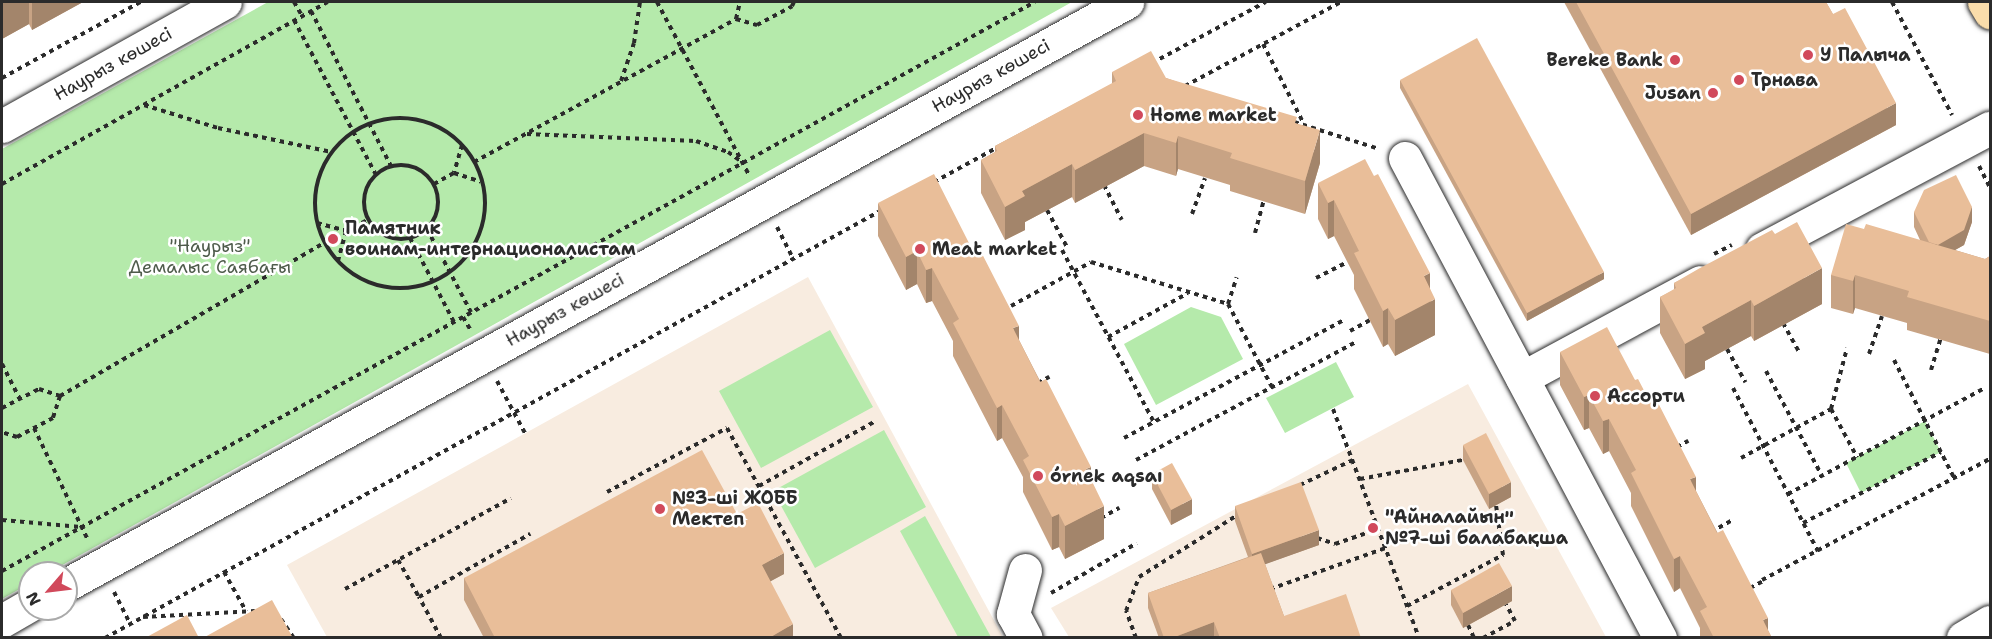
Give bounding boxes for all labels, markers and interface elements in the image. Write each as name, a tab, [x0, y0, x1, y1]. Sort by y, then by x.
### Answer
street label: Наурыз көшесі	[50, 23, 176, 105]
street label: Наурыз көшесі	[928, 35, 1054, 117]
place label: У Палыча	[1820, 44, 1911, 66]
marker: У Палыча	[1801, 48, 1815, 62]
place label: Bereke Bank	[1546, 49, 1663, 71]
marker: Bereke Bank	[1668, 53, 1682, 67]
place label: Трнава	[1751, 69, 1818, 91]
marker: Трнава	[1732, 73, 1746, 87]
place label: Jusan	[1645, 82, 1701, 104]
marker: Jusan	[1706, 86, 1720, 100]
place label: Home market	[1150, 104, 1277, 126]
marker: Home market	[1131, 108, 1145, 122]
place label: Памятник воинам-интернационалистам	[345, 218, 636, 260]
marker: Памятник воинам-интернационалистам	[326, 232, 340, 246]
park label: "Наурыз" Демалыс Саябағы	[129, 236, 291, 278]
place label: Meat market	[932, 238, 1057, 260]
marker: Meat market	[913, 242, 927, 256]
street label: Наурыз көшесі	[502, 269, 628, 351]
place label: Ассорти	[1607, 385, 1685, 407]
marker: Ассорти	[1588, 389, 1602, 403]
place label: órnek aqsaı	[1050, 465, 1163, 487]
marker: órnek aqsaı	[1031, 469, 1045, 483]
place label: №3-ші ЖОББ Мектеп	[672, 488, 798, 530]
marker: №3-ші ЖОББ Мектеп	[653, 502, 667, 516]
place label: "Айналайын" №7-ші балабақша	[1385, 507, 1569, 550]
marker: "Айналайын" №7-ші балабақша	[1366, 521, 1380, 535]
north arrow	[18, 561, 78, 621]
text: N	[21, 588, 46, 609]

